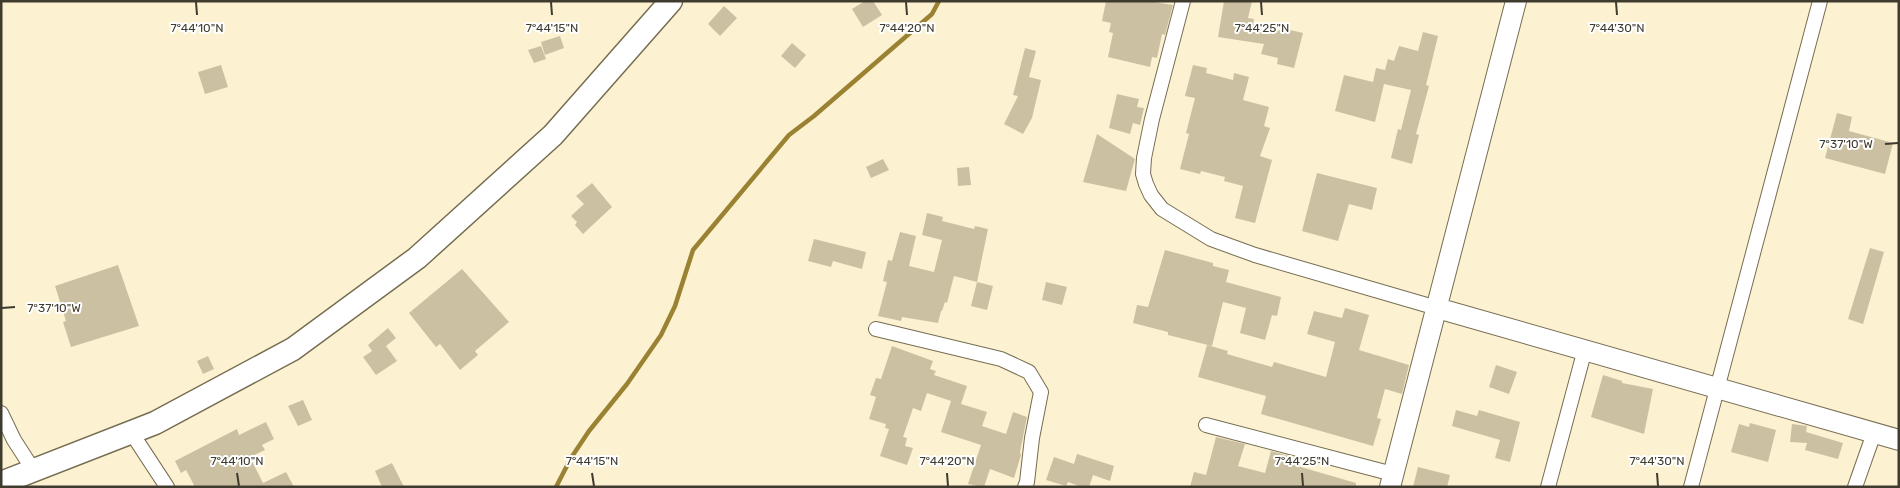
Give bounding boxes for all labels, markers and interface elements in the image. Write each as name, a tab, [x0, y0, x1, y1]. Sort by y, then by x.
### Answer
text: 7°44'10"N	[170, 21, 224, 35]
text: 7°44'15"N	[526, 21, 578, 35]
text: 7°44'20"N	[879, 21, 935, 35]
text: 7°44'25"N	[1235, 21, 1289, 35]
text: 7°44'30"N	[1589, 21, 1645, 35]
text: 7°37'10"W	[1819, 137, 1873, 151]
text: 7°37'10"W	[27, 301, 81, 315]
text: 7°44'10"N	[210, 454, 264, 468]
text: 7°44'15"N	[566, 454, 618, 468]
text: 7°44'20"N	[919, 454, 975, 468]
text: 7°44'25"N	[1275, 454, 1329, 468]
text: 7°44'30"N	[1629, 454, 1685, 468]

